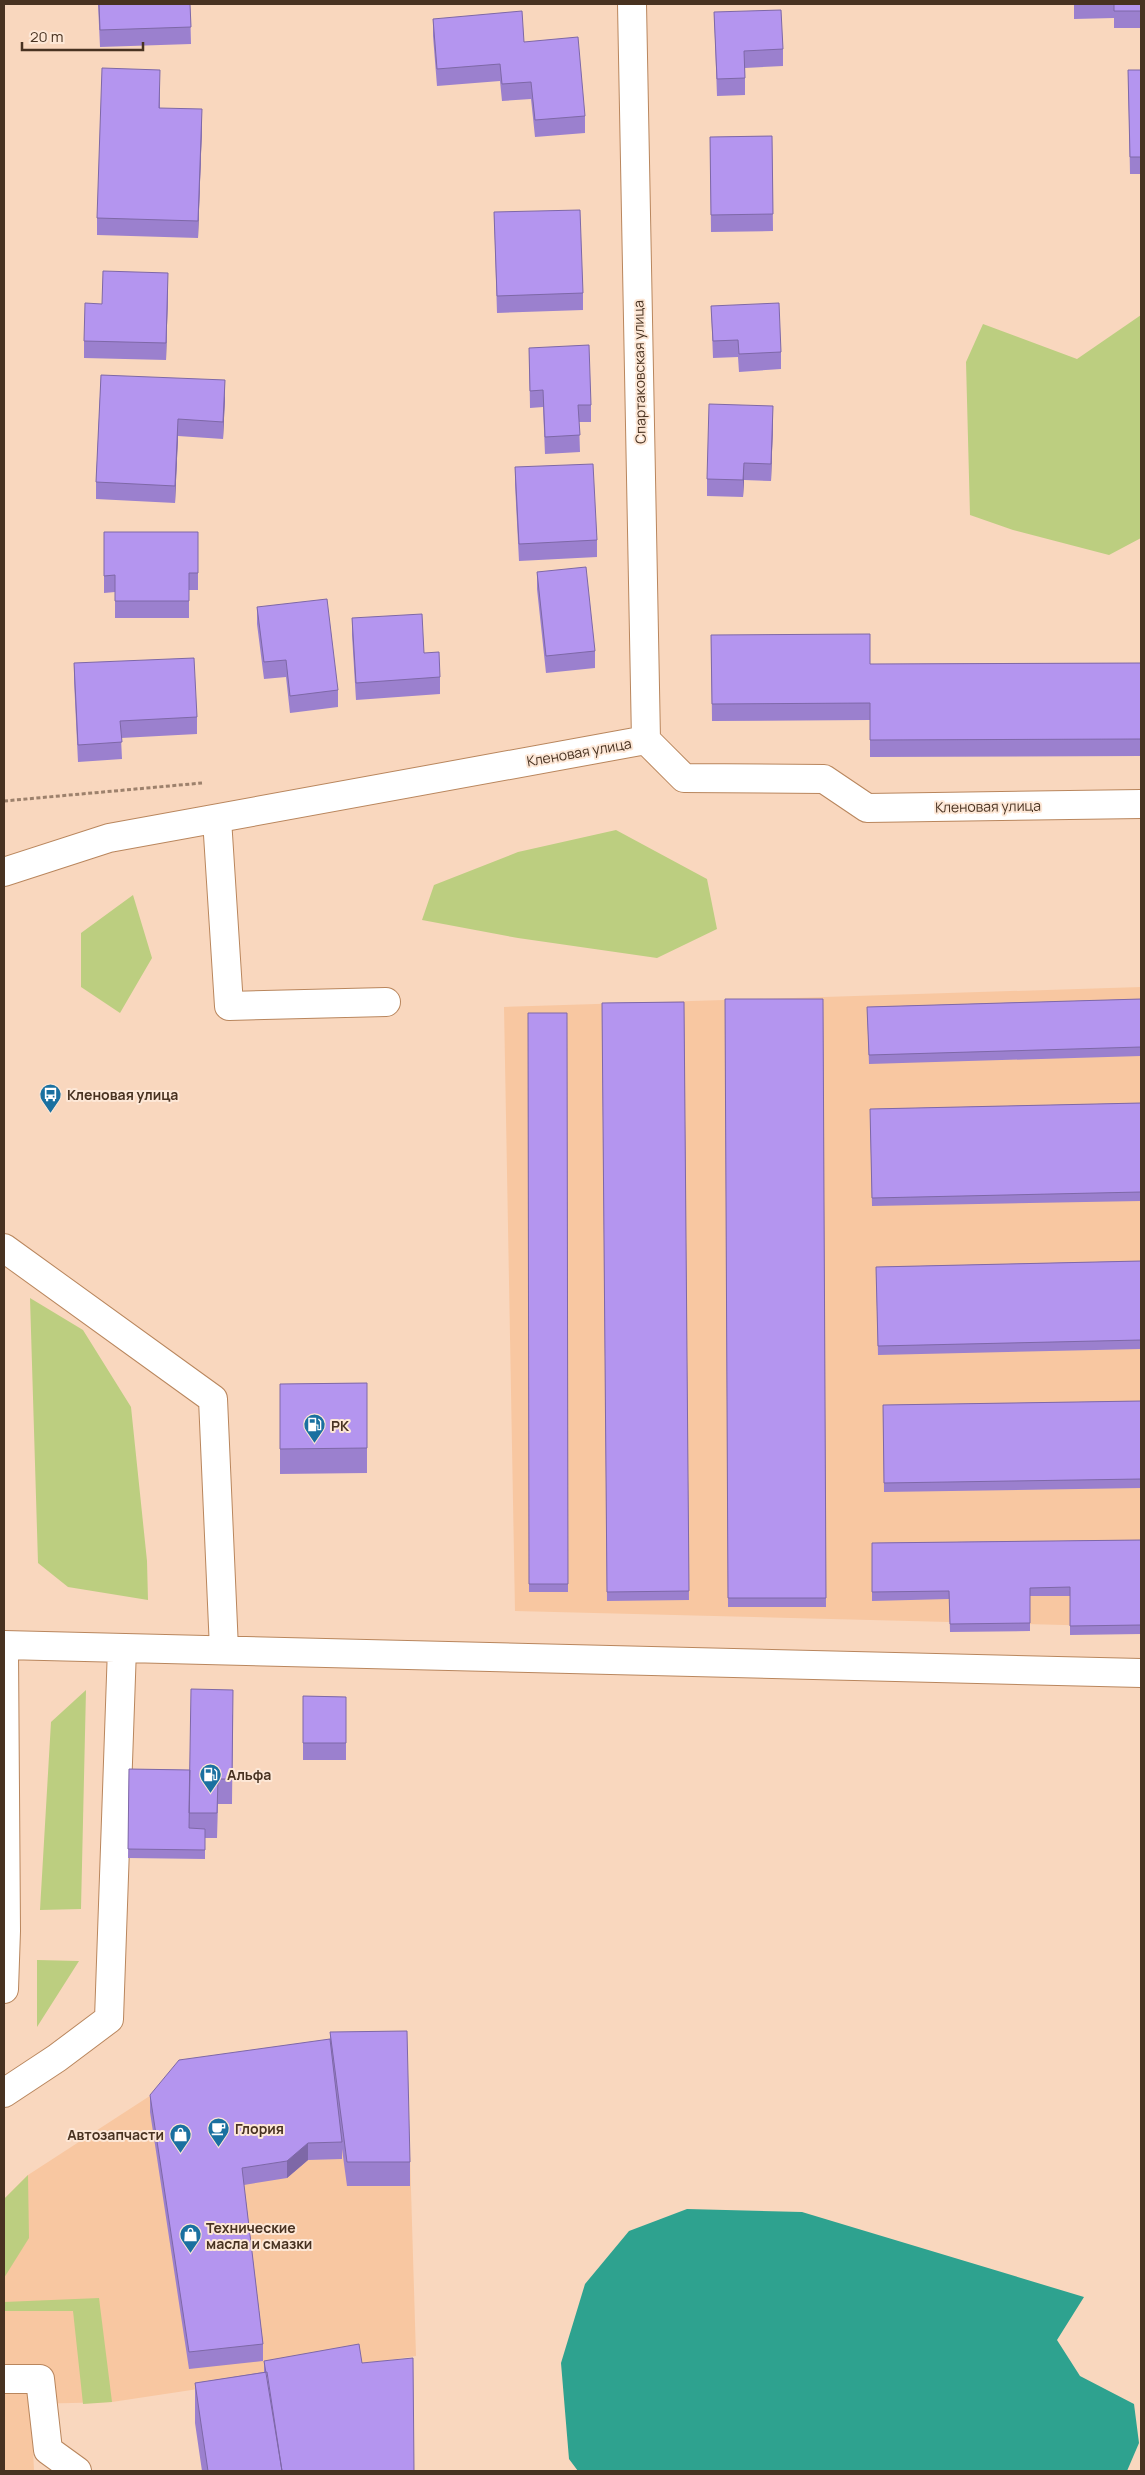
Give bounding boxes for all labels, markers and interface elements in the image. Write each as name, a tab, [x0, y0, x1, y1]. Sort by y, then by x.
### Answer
scale bar	[22, 20, 144, 52]
text: 20 m	[30, 26, 63, 47]
street label: Спартаковская улица	[628, 300, 650, 444]
street label: Кленовая улица	[525, 733, 633, 771]
street label: Кленовая улица	[935, 796, 1041, 816]
bus stop icon: Кленовая улица	[39, 1082, 63, 1113]
place label: Кленовая улица	[67, 1085, 178, 1104]
fuel station icon: РК	[303, 1413, 327, 1444]
place label: РК	[331, 1416, 350, 1435]
fuel station icon: Альфа	[199, 1762, 223, 1793]
place label: Альфа	[227, 1765, 271, 1784]
cafe icon: Глория	[207, 2116, 231, 2147]
place label: Глория	[235, 2119, 284, 2138]
shop icon: Автозапчасти	[168, 2122, 192, 2153]
place label: Автозапчасти	[67, 2125, 164, 2144]
place label: Технические масла и смазки	[206, 2218, 312, 2253]
shop icon: Технические масла и смазки	[178, 2223, 202, 2254]

